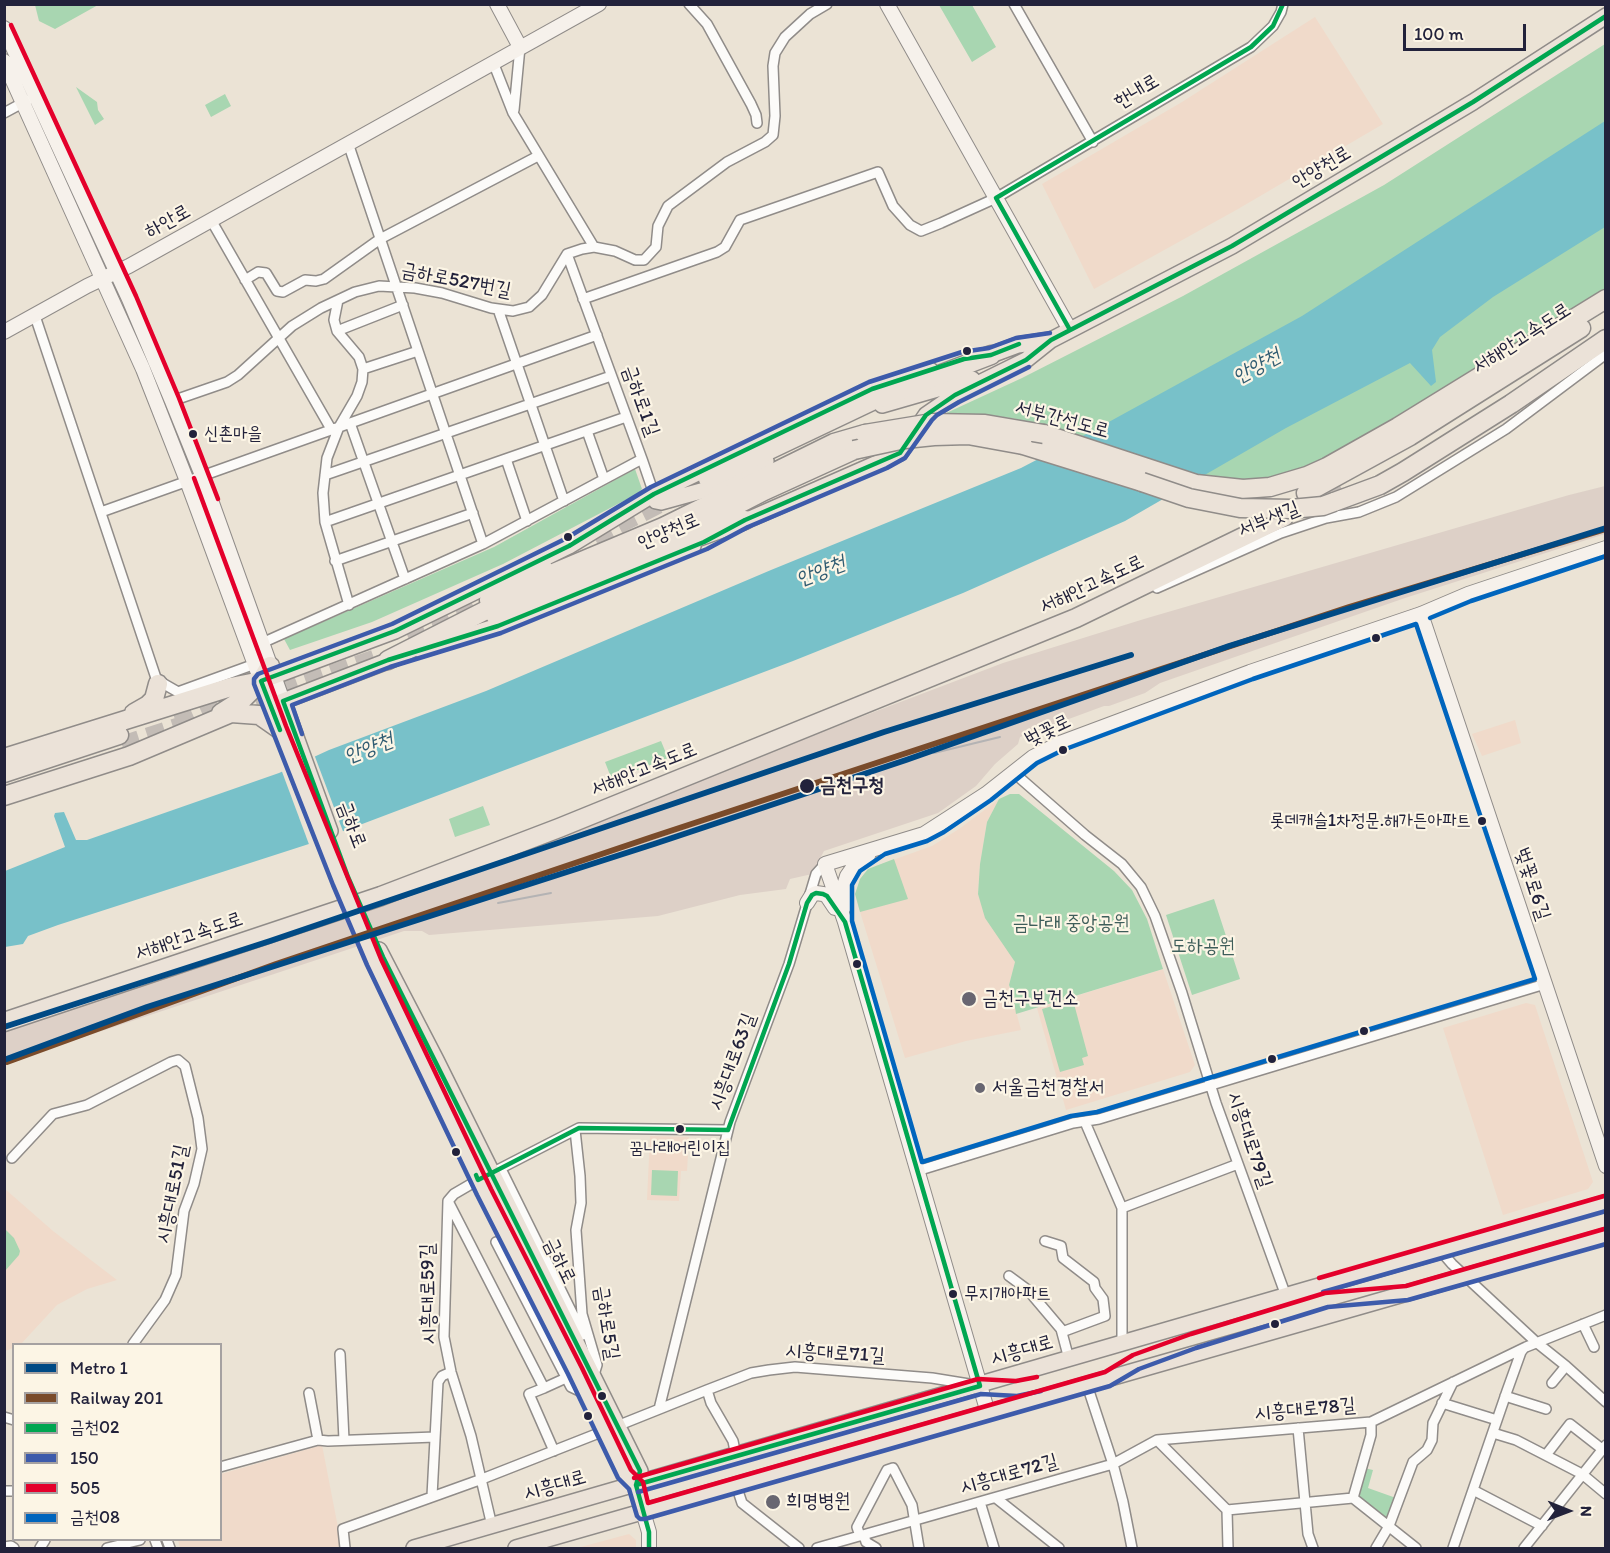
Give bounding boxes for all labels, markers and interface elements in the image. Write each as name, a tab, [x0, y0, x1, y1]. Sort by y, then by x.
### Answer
scale bar	[1406, 12, 1529, 50]
text: 100 m	[1414, 23, 1464, 45]
street label: 한내로	[1110, 69, 1164, 115]
street label: 안양천로	[1288, 141, 1356, 195]
street label: 하안로	[141, 200, 195, 244]
street label: 금하로527번길	[399, 259, 513, 303]
street label: 서해안고속도로	[1468, 298, 1576, 380]
water label: 안양천	[1229, 344, 1285, 390]
unlabelled marker	[961, 345, 973, 357]
street label: 금하로1길	[616, 362, 664, 440]
street label: 서부간선도로	[1012, 396, 1112, 444]
place label: 신촌마을	[204, 423, 262, 445]
marker: 신촌마을	[187, 428, 199, 440]
street label: 서부샛길	[1235, 497, 1303, 543]
street label: 안양천로	[635, 508, 703, 556]
unlabelled marker	[562, 531, 574, 543]
street label: 서해안고속도로	[1036, 550, 1148, 620]
water label: 안양천	[793, 551, 849, 593]
unlabelled marker	[1370, 632, 1382, 644]
street label: 벚꽃로	[1021, 710, 1075, 752]
water label: 안양천	[341, 728, 397, 770]
street label: 서해안고속도로	[587, 738, 701, 802]
unlabelled marker	[1057, 744, 1069, 756]
place label: 금천구청	[820, 774, 884, 798]
marker: 금천구청	[798, 777, 816, 795]
street label: 금하로	[331, 798, 371, 852]
place label: 롯데캐슬1차정문.해가든아파트	[1270, 810, 1471, 832]
marker: 롯데캐슬1차정문.해가든아파트	[1476, 815, 1488, 827]
street label: 벚꽃로6길	[1509, 845, 1555, 923]
street label: 서해안고속도로	[132, 907, 246, 967]
park label: 금나래 중앙공원	[1012, 912, 1130, 936]
park label: 도하공원	[1171, 935, 1235, 959]
unlabelled marker	[851, 958, 863, 970]
place label: 금천구보건소	[982, 987, 1079, 1011]
marker: 금천구보건소	[960, 990, 978, 1008]
street label: 시흥대로63길	[704, 1010, 762, 1114]
unlabelled marker	[1358, 1025, 1370, 1037]
unlabelled marker	[1266, 1053, 1278, 1065]
place label: 서울금천경찰서	[992, 1076, 1105, 1100]
marker: 서울금천경찰서	[973, 1081, 987, 1095]
street label: 시흥대로79길	[1221, 1088, 1277, 1192]
marker: 꿈나래어린이집	[674, 1123, 686, 1135]
place label: 꿈나래어린이집	[629, 1137, 731, 1159]
street label: 시흥대로51길	[152, 1143, 194, 1245]
unlabelled marker	[450, 1146, 462, 1158]
street label: 금하로	[538, 1234, 580, 1288]
street label: 시흥대로59길	[416, 1243, 442, 1345]
place label: 무지개아파트	[964, 1283, 1051, 1305]
street label: 금하로5길	[588, 1284, 624, 1362]
marker: 무지개아파트	[947, 1288, 959, 1300]
unlabelled marker	[1269, 1318, 1281, 1330]
street label: 시흥대로	[988, 1331, 1056, 1371]
street label: 시흥대로71길	[785, 1339, 885, 1369]
legend	[12, 1343, 222, 1541]
text: Metro 1	[70, 1357, 128, 1379]
text: Railway 201	[70, 1387, 163, 1409]
unlabelled marker	[596, 1390, 608, 1402]
street label: 시흥대로78길	[1253, 1394, 1357, 1426]
unlabelled marker	[582, 1410, 594, 1422]
text: 금천02	[70, 1416, 120, 1438]
text: 150	[70, 1447, 99, 1469]
street label: 시흥대로72길	[957, 1450, 1061, 1500]
street label: 시흥대로	[521, 1466, 589, 1506]
text: 505	[70, 1477, 100, 1499]
north arrow	[1538, 1481, 1598, 1541]
place label: 희명병원	[786, 1490, 850, 1514]
marker: 희명병원	[764, 1493, 782, 1511]
text: 금천08	[70, 1506, 120, 1528]
text: N	[1577, 1506, 1596, 1517]

